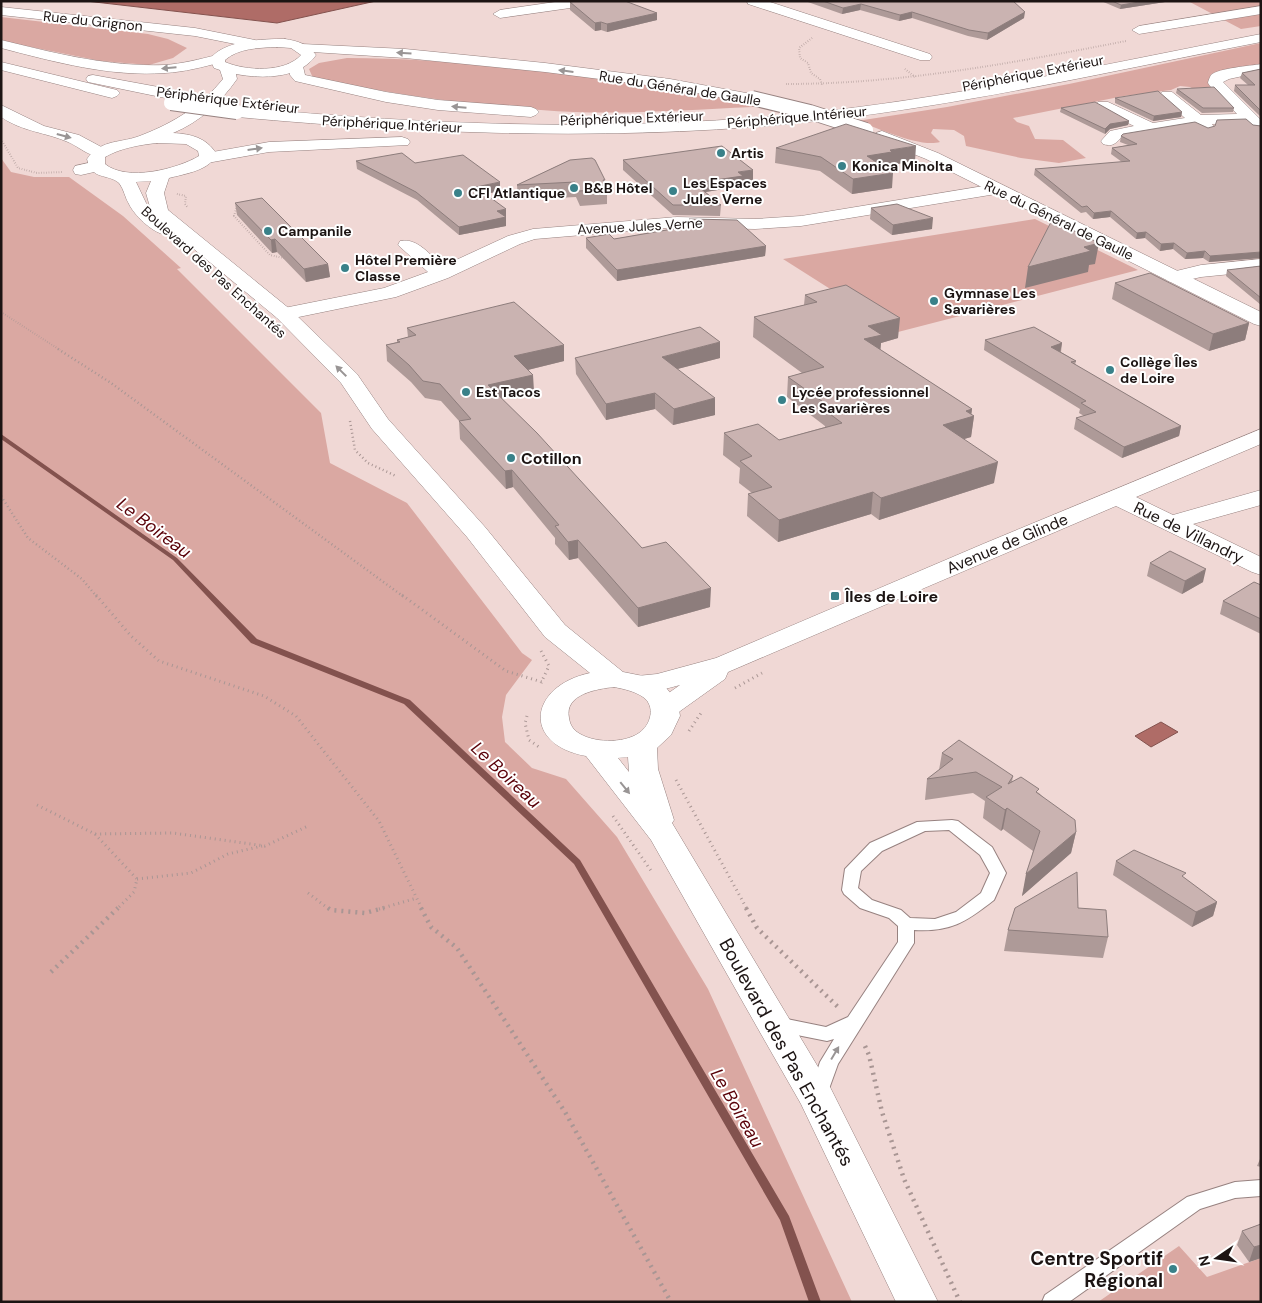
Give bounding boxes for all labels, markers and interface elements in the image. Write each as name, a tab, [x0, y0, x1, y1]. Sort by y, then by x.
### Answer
street label: Rue du Grignon	[42, 7, 144, 35]
one-way arrow	[396, 49, 412, 57]
street label: Périphérique Extérieur	[961, 50, 1105, 96]
one-way arrow	[160, 64, 176, 72]
street label: Rue du Général de Gaulle	[598, 66, 762, 110]
one-way arrow	[558, 67, 574, 75]
street label: Périphérique Extérieur	[156, 82, 300, 118]
one-way arrow	[451, 102, 467, 110]
street label: Périphérique Intérieur	[726, 102, 868, 132]
street label: Périphérique Extérieur	[560, 106, 704, 130]
street label: Périphérique Intérieur	[322, 111, 462, 137]
one-way arrow	[56, 132, 72, 140]
place label: Artis	[731, 144, 764, 162]
one-way arrow	[247, 145, 263, 153]
marker: Artis	[715, 147, 727, 159]
place label: Konica Minolta	[852, 157, 953, 175]
marker: Konica Minolta	[836, 160, 848, 172]
place label: Les Espaces Jules Verne	[683, 174, 767, 208]
street label: Rue du Général de Gaulle	[982, 176, 1137, 264]
place label: B&B Hôtel	[584, 179, 652, 197]
marker: B&B Hôtel	[568, 182, 580, 194]
place label: CFI Atlantique	[468, 184, 565, 202]
marker: Les Espaces Jules Verne	[667, 185, 679, 197]
marker: CFI Atlantique	[452, 187, 464, 199]
street label: Boulevard des Pas Enchantés	[138, 202, 290, 342]
street label: Avenue Jules Verne	[577, 214, 703, 238]
place label: Campanile	[278, 222, 352, 240]
marker: Campanile	[262, 225, 274, 237]
place label: Hôtel Première Classe	[355, 251, 457, 285]
marker: Hôtel Première Classe	[339, 262, 351, 274]
place label: Gymnase Les Savarières	[944, 284, 1036, 318]
marker: Gymnase Les Savarières	[928, 295, 940, 307]
place label: Collège Îles de Loire	[1120, 353, 1198, 387]
marker: Collège Îles de Loire	[1104, 364, 1116, 376]
one-way arrow	[335, 365, 347, 377]
place label: Est Tacos	[476, 383, 541, 401]
place label: Lycée professionnel Les Savarières	[792, 383, 929, 417]
marker: Est Tacos	[460, 386, 472, 398]
marker: Lycée professionnel Les Savarières	[776, 394, 788, 406]
place label: Cotillon	[521, 448, 582, 469]
marker: Cotillon	[505, 452, 517, 464]
water label: Le Boireau	[112, 492, 196, 564]
street label: Rue de Villandry	[1130, 497, 1247, 568]
street label: Avenue de Glinde	[943, 508, 1071, 578]
place label: Îles de Loire	[844, 586, 938, 607]
marker: Îles de Loire	[829, 590, 841, 602]
water label: Le Boireau	[466, 736, 546, 814]
one-way arrow	[619, 782, 630, 794]
street label: Boulevard des Pas Enchantés	[713, 934, 860, 1171]
one-way arrow	[830, 1046, 839, 1060]
water label: Le Boireau	[705, 1064, 769, 1152]
north arrow	[1192, 1233, 1242, 1283]
place label: Centre Sportif Régional	[1030, 1246, 1163, 1293]
text: N	[1194, 1254, 1214, 1268]
marker: Centre Sportif Régional	[1167, 1263, 1179, 1275]

